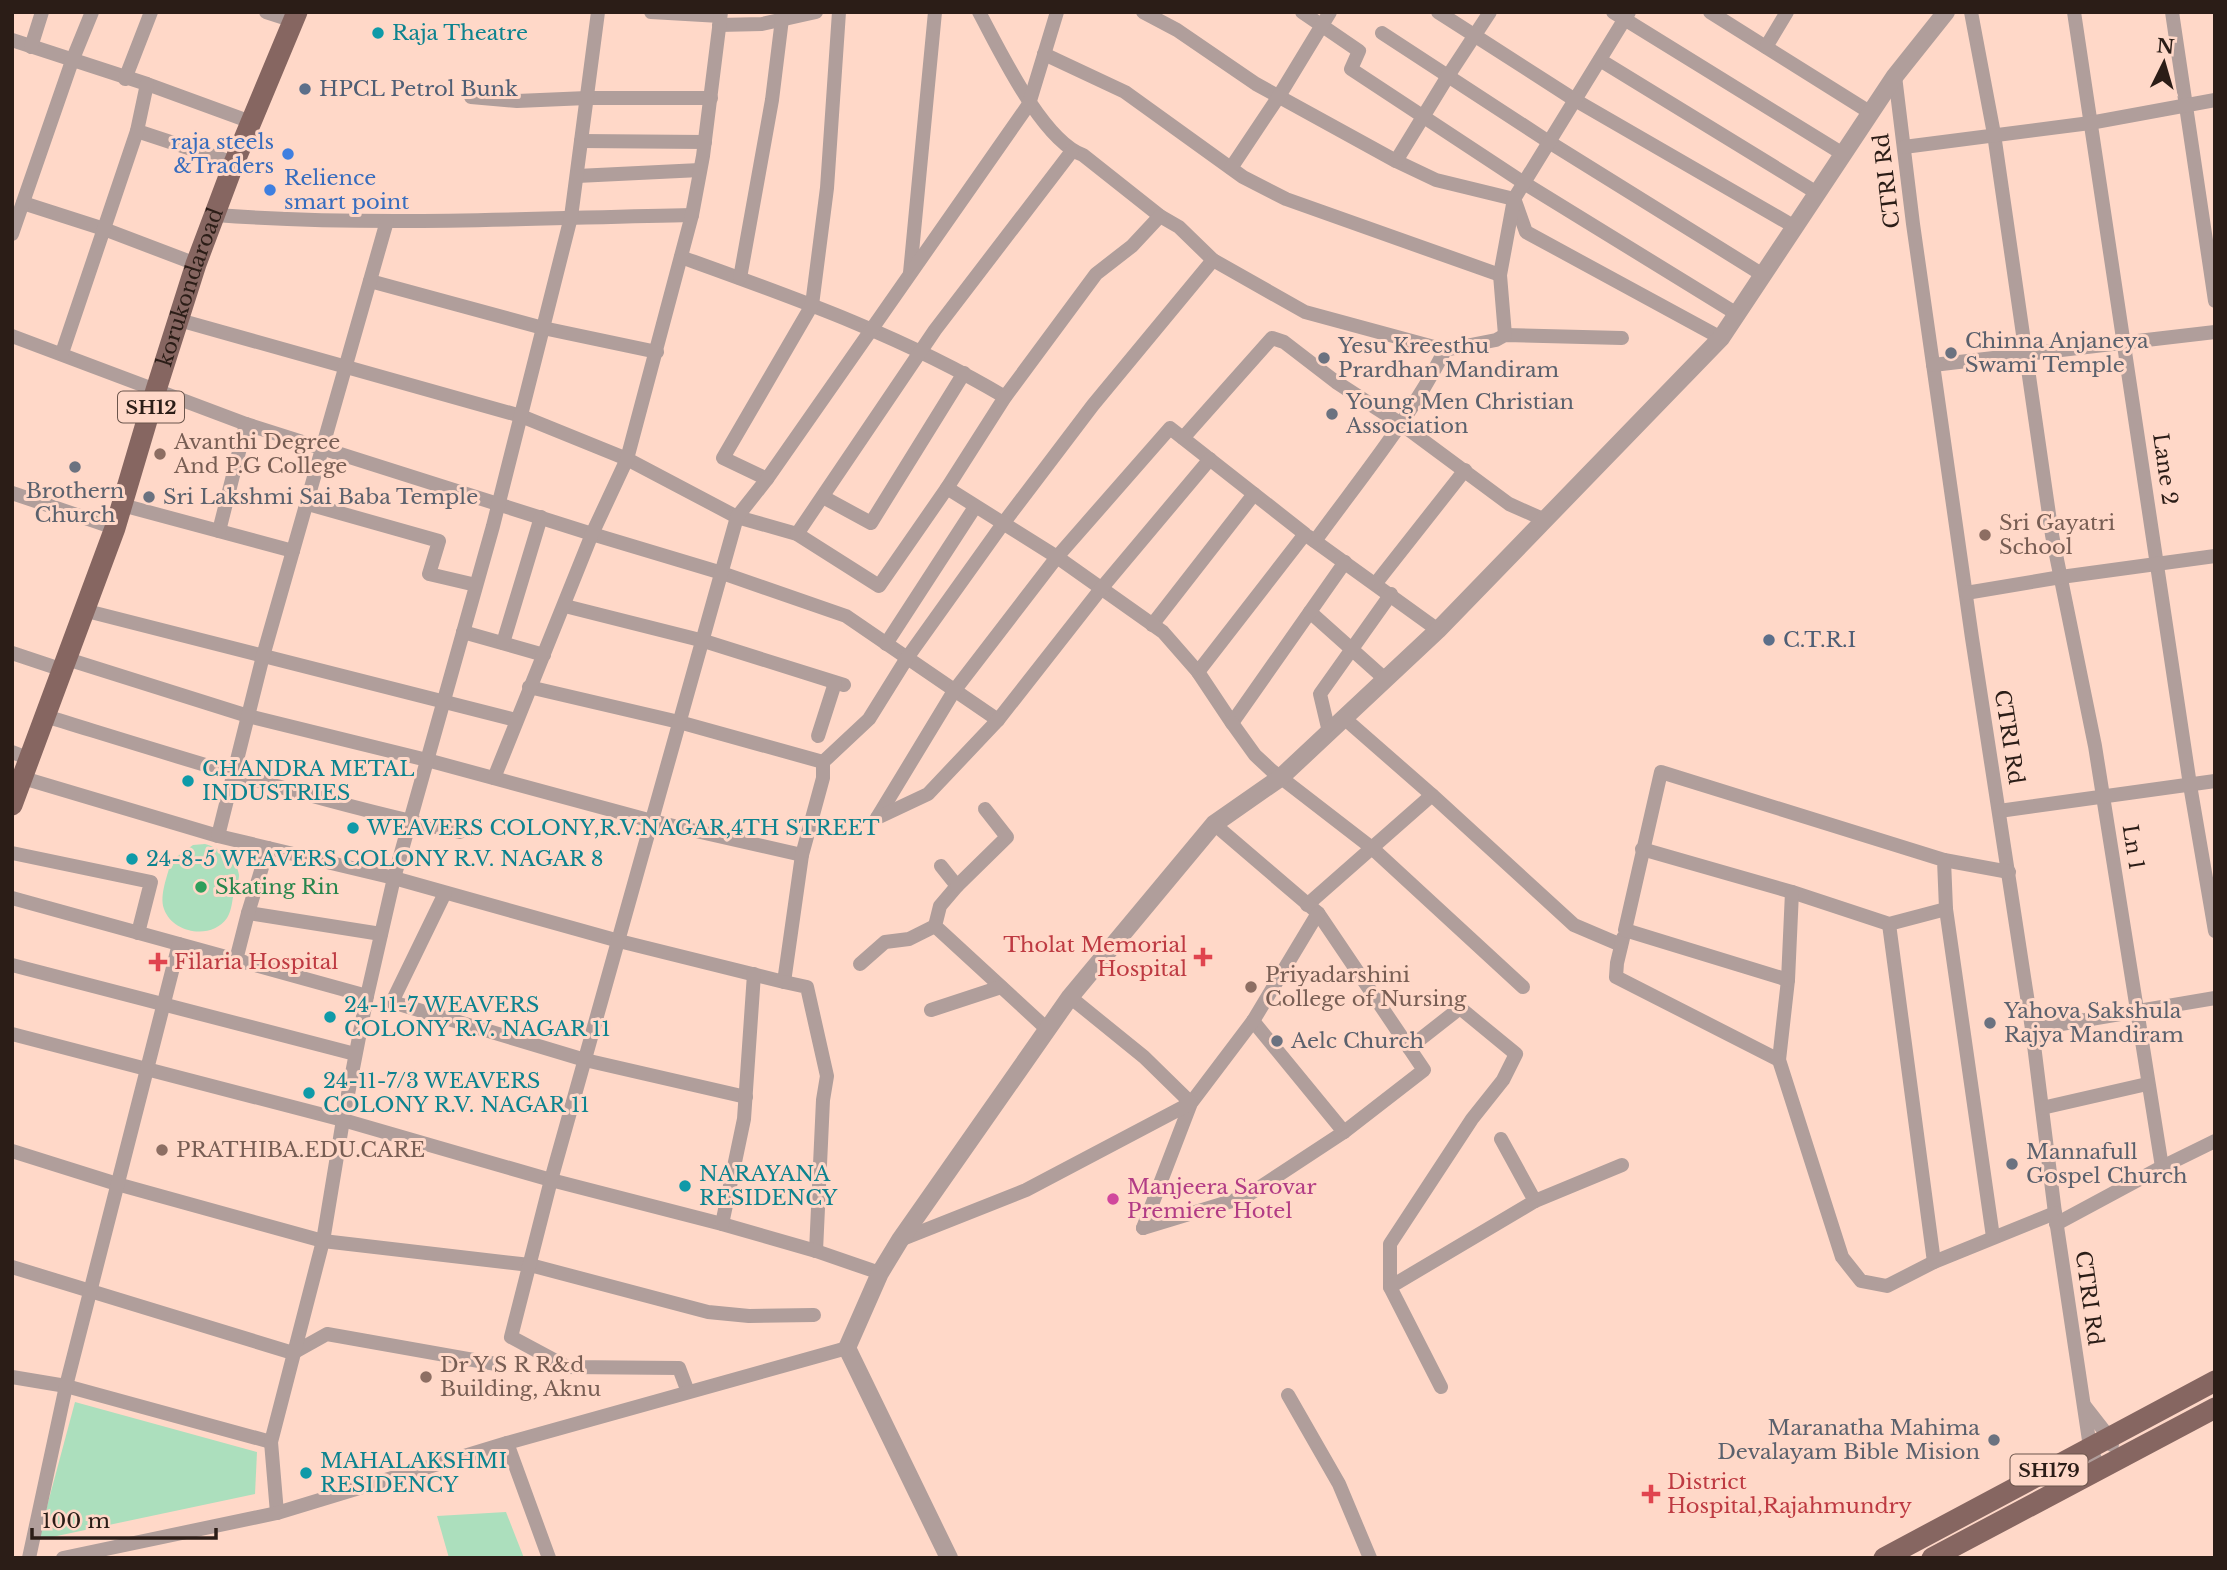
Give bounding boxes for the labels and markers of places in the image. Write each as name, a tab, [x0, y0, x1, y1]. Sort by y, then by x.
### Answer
place label: Raja Theatre	[392, 20, 528, 46]
marker: Raja Theatre	[370, 25, 386, 41]
place label: HPCL Petrol Bunk	[319, 76, 518, 102]
marker: HPCL Petrol Bunk	[297, 81, 313, 97]
place label: raja steels &Traders	[171, 129, 274, 179]
marker: raja steels &Traders	[280, 146, 296, 162]
place label: Relience smart point	[284, 165, 409, 215]
marker: Relience smart point	[262, 182, 278, 198]
place label: Chinna Anjaneya Swami Temple	[1965, 328, 2149, 378]
place label: Yesu Kreesthu Prardhan Mandiram	[1337, 333, 1560, 383]
marker: Chinna Anjaneya Swami Temple	[1943, 345, 1959, 361]
marker: Yesu Kreesthu Prardhan Mandiram	[1316, 350, 1332, 366]
place label: Young Men Christian Association	[1345, 389, 1574, 439]
marker: Young Men Christian Association	[1324, 406, 1340, 422]
place label: Avanthi Degree And P.G College	[173, 429, 347, 479]
marker: Avanthi Degree And P.G College	[152, 446, 168, 462]
marker: Brothern Church	[67, 459, 83, 475]
place label: Brothern Church	[26, 478, 124, 528]
place label: Sri Lakshmi Sai Baba Temple	[163, 484, 478, 510]
marker: Sri Lakshmi Sai Baba Temple	[141, 489, 157, 505]
place label: Sri Gayatri School	[1999, 510, 2115, 560]
marker: Sri Gayatri School	[1977, 527, 1993, 543]
place label: C.T.R.I	[1783, 627, 1856, 653]
marker: C.T.R.I	[1761, 632, 1777, 648]
place label: CHANDRA METAL INDUSTRIES	[202, 756, 415, 806]
marker: CHANDRA METAL INDUSTRIES	[180, 773, 196, 789]
place label: WEAVERS COLONY,R.V.NAGAR,4TH STREET	[366, 815, 880, 841]
marker: WEAVERS COLONY,R.V.NAGAR,4TH STREET	[345, 820, 361, 836]
place label: 24-8-5 WEAVERS COLONY R.V. NAGAR 8	[146, 846, 604, 872]
marker: 24-8-5 WEAVERS COLONY R.V. NAGAR 8	[124, 851, 140, 867]
place label: Skating Rin	[215, 874, 339, 900]
marker: Skating Rin	[193, 879, 209, 895]
place label: Tholat Memorial Hospital	[1003, 932, 1187, 982]
marker: Tholat Memorial Hospital	[1193, 947, 1213, 967]
place label: Filaria Hospital	[174, 949, 338, 975]
marker: Filaria Hospital	[148, 952, 168, 972]
place label: Priyadarshini College of Nursing	[1265, 962, 1467, 1012]
marker: Priyadarshini College of Nursing	[1243, 979, 1259, 995]
place label: 24-11-7 WEAVERS COLONY R.V. NAGAR 11	[344, 992, 611, 1042]
place label: Yahova Sakshula Rajya Mandiram	[2003, 998, 2184, 1048]
marker: 24-11-7 WEAVERS COLONY R.V. NAGAR 11	[322, 1009, 338, 1025]
marker: Yahova Sakshula Rajya Mandiram	[1982, 1015, 1998, 1031]
place label: Aelc Church	[1290, 1028, 1424, 1054]
marker: Aelc Church	[1269, 1033, 1285, 1049]
place label: 24-11-7/3 WEAVERS COLONY R.V. NAGAR 11	[323, 1068, 590, 1118]
marker: 24-11-7/3 WEAVERS COLONY R.V. NAGAR 11	[301, 1085, 317, 1101]
place label: PRATHIBA.EDU.CARE	[176, 1137, 425, 1163]
place label: Mannafull Gospel Church	[2026, 1139, 2188, 1189]
marker: PRATHIBA.EDU.CARE	[154, 1142, 170, 1158]
marker: Mannafull Gospel Church	[2004, 1156, 2020, 1172]
place label: NARAYANA RESIDENCY	[699, 1161, 838, 1211]
place label: Manjeera Sarovar Premiere Hotel	[1127, 1174, 1316, 1224]
marker: NARAYANA RESIDENCY	[677, 1178, 693, 1194]
marker: Manjeera Sarovar Premiere Hotel	[1105, 1191, 1121, 1207]
place label: Dr Y S R R&d Building, Aknu	[440, 1352, 601, 1402]
marker: Dr Y S R R&d Building, Aknu	[418, 1369, 434, 1385]
place label: Maranatha Mahima Devalayam Bible Mision	[1717, 1415, 1980, 1465]
marker: Maranatha Mahima Devalayam Bible Mision	[1986, 1432, 2002, 1448]
place label: MAHALAKSHMI RESIDENCY	[320, 1448, 507, 1498]
marker: MAHALAKSHMI RESIDENCY	[298, 1465, 314, 1481]
place label: District Hospital,Rajahmundry	[1667, 1469, 1913, 1519]
marker: District Hospital,Rajahmundry	[1641, 1484, 1661, 1504]

